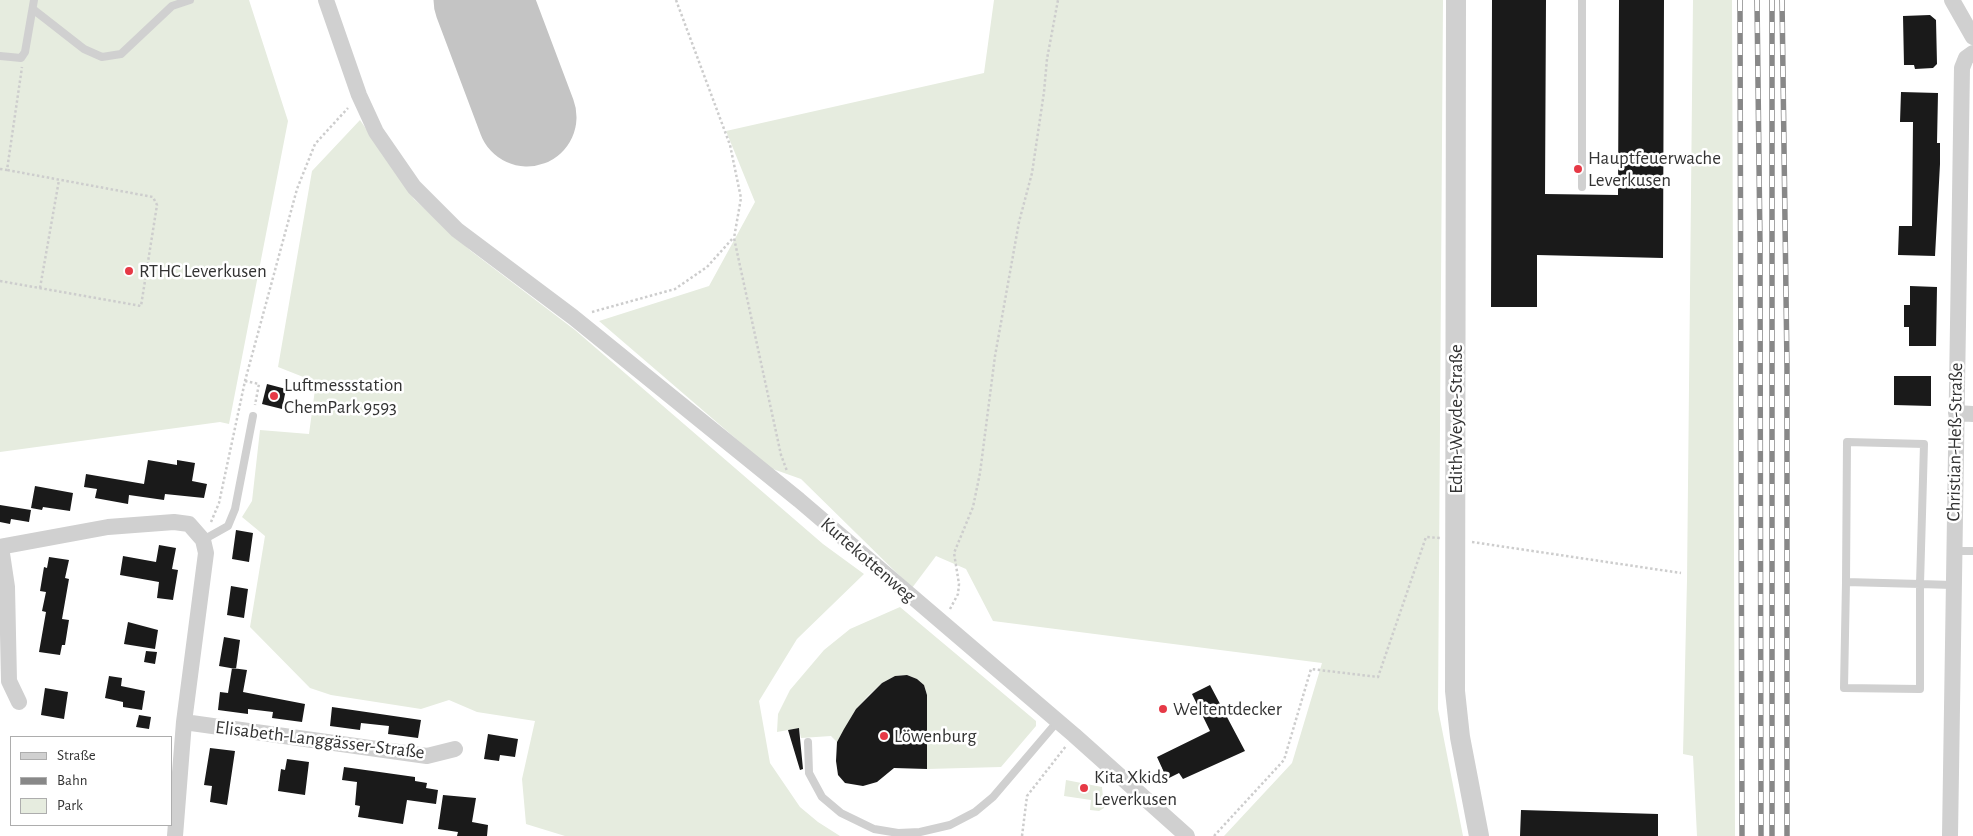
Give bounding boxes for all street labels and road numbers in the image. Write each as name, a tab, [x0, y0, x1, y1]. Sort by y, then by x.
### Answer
street label: Edith-Weyde-Straße	[1445, 344, 1467, 494]
street label: Christian-Heß-Straße	[1942, 363, 1968, 521]
street label: Kurtekottenweg	[816, 513, 920, 607]
street label: Elisabeth-Langgässer-Straße	[214, 716, 426, 764]

